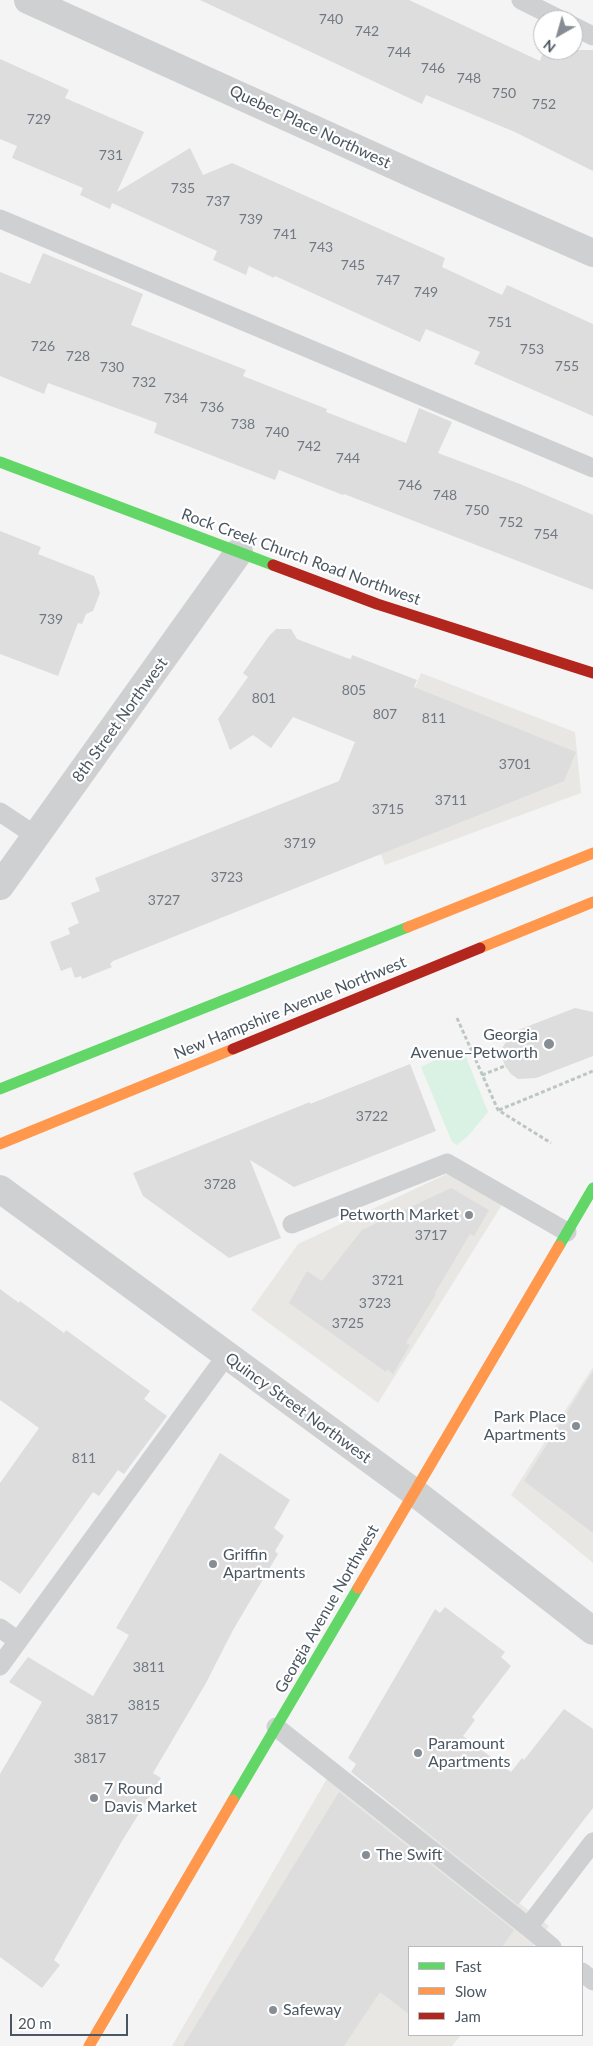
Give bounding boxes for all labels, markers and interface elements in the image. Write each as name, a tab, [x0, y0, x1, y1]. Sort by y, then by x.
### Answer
north arrow	[533, 10, 583, 60]
house number: 740	[319, 11, 343, 27]
house number: 742	[355, 23, 379, 39]
text: N	[540, 36, 559, 56]
house number: 744	[387, 44, 411, 60]
house number: 746	[421, 60, 445, 76]
house number: 748	[457, 70, 481, 86]
street label: Quebec Place Northwest	[226, 81, 394, 173]
house number: 750	[492, 85, 516, 101]
house number: 752	[532, 96, 556, 112]
house number: 729	[27, 111, 51, 127]
house number: 731	[99, 147, 123, 163]
house number: 735	[171, 180, 195, 196]
house number: 737	[206, 193, 230, 209]
house number: 739	[239, 211, 263, 227]
house number: 741	[273, 226, 297, 242]
house number: 743	[309, 239, 333, 255]
house number: 745	[341, 257, 365, 273]
house number: 747	[376, 272, 400, 288]
house number: 749	[414, 284, 438, 300]
house number: 751	[488, 314, 512, 330]
house number: 726	[31, 338, 55, 354]
house number: 753	[520, 341, 544, 357]
house number: 728	[66, 348, 90, 364]
house number: 755	[555, 358, 579, 374]
house number: 730	[100, 359, 124, 375]
house number: 732	[132, 374, 156, 390]
house number: 734	[164, 390, 188, 406]
house number: 736	[200, 399, 224, 415]
house number: 738	[231, 416, 255, 432]
house number: 740	[265, 424, 289, 440]
house number: 742	[297, 438, 321, 454]
house number: 744	[336, 450, 360, 466]
house number: 746	[398, 477, 422, 493]
house number: 748	[433, 487, 457, 503]
house number: 750	[465, 502, 489, 518]
street label: Rock Creek Church Road Northwest	[179, 505, 423, 609]
house number: 752	[499, 514, 523, 530]
house number: 754	[534, 526, 558, 542]
house number: 739	[39, 611, 63, 627]
street label: 8th Street Northwest	[68, 654, 172, 786]
house number: 805	[342, 682, 366, 698]
house number: 801	[252, 690, 276, 706]
house number: 807	[373, 706, 397, 722]
house number: 811	[422, 710, 446, 726]
house number: 3701	[499, 756, 531, 772]
house number: 3711	[435, 792, 467, 808]
house number: 3715	[372, 801, 404, 817]
house number: 3719	[284, 835, 316, 851]
house number: 3723	[211, 869, 243, 885]
house number: 3727	[148, 892, 180, 908]
street label: New Hampshire Avenue Northwest	[171, 952, 409, 1064]
place label: Georgia Avenue–Petworth	[410, 1025, 538, 1063]
marker: Georgia Avenue–Petworth	[542, 1037, 556, 1051]
house number: 3722	[356, 1108, 388, 1124]
house number: 3728	[204, 1176, 236, 1192]
place label: Petworth Market	[339, 1205, 459, 1225]
marker: Petworth Market	[463, 1209, 475, 1221]
house number: 3717	[415, 1227, 447, 1243]
house number: 3721	[372, 1272, 404, 1288]
house number: 3723	[359, 1295, 391, 1311]
house number: 3725	[332, 1315, 364, 1331]
street label: Quincy Street Northwest	[221, 1349, 375, 1467]
place label: Park Place Apartments	[484, 1407, 566, 1445]
marker: Park Place Apartments	[570, 1420, 582, 1432]
house number: 811	[72, 1450, 96, 1466]
street label: Georgia Avenue Northwest	[271, 1521, 383, 1697]
place label: Griffin Apartments	[223, 1545, 305, 1583]
marker: Griffin Apartments	[207, 1558, 219, 1570]
house number: 3811	[133, 1659, 165, 1675]
house number: 3815	[128, 1697, 160, 1713]
house number: 3817	[86, 1711, 118, 1727]
place label: Paramount Apartments	[428, 1734, 510, 1772]
marker: Paramount Apartments	[412, 1747, 424, 1759]
house number: 3817	[74, 1750, 106, 1766]
place label: 7 Round Davis Market	[104, 1779, 197, 1817]
marker: 7 Round Davis Market	[88, 1792, 100, 1804]
place label: The Swift	[376, 1845, 443, 1865]
marker: The Swift	[360, 1849, 372, 1861]
legend	[408, 1946, 583, 2036]
text: Fast	[455, 1957, 482, 1975]
text: Slow	[455, 1982, 487, 2000]
place label: Safeway	[283, 2000, 342, 2020]
scale bar	[12, 2004, 130, 2036]
marker: Safeway	[267, 2004, 279, 2016]
text: Jam	[455, 2007, 481, 2025]
text: 20 m	[18, 2014, 52, 2032]

